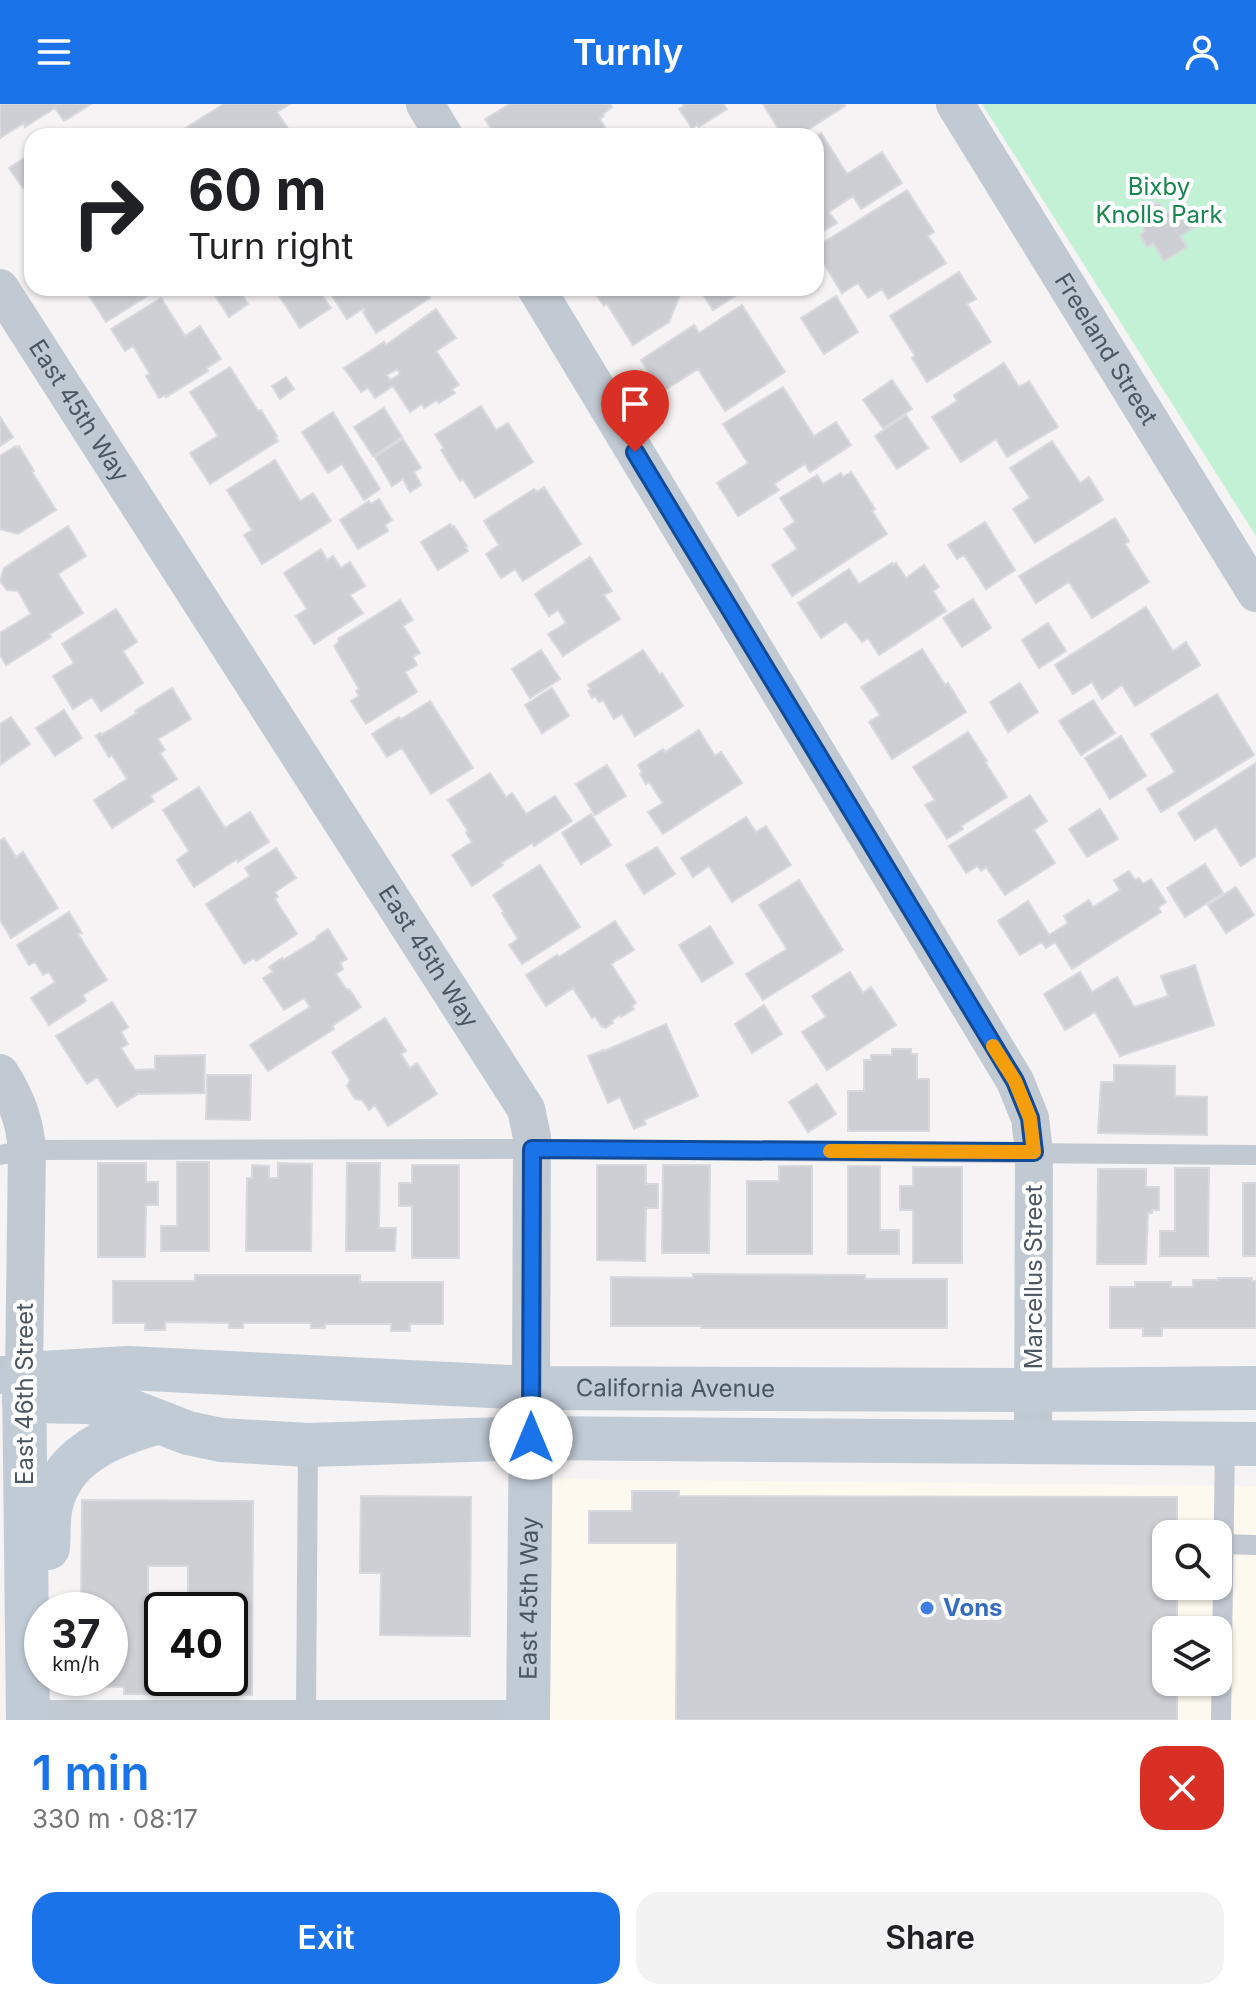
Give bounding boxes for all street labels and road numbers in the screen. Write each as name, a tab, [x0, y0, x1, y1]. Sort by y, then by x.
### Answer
street label: Freeland Street	[1049, 268, 1164, 430]
street label: East 45th Way	[23, 334, 135, 487]
street label: East 45th Way	[373, 880, 485, 1033]
street label: Marcellus Street	[1019, 1185, 1048, 1369]
street label: East 46th Street	[10, 1303, 39, 1485]
street label: California Avenue	[576, 1373, 775, 1403]
street label: East 45th Way	[513, 1516, 544, 1680]

